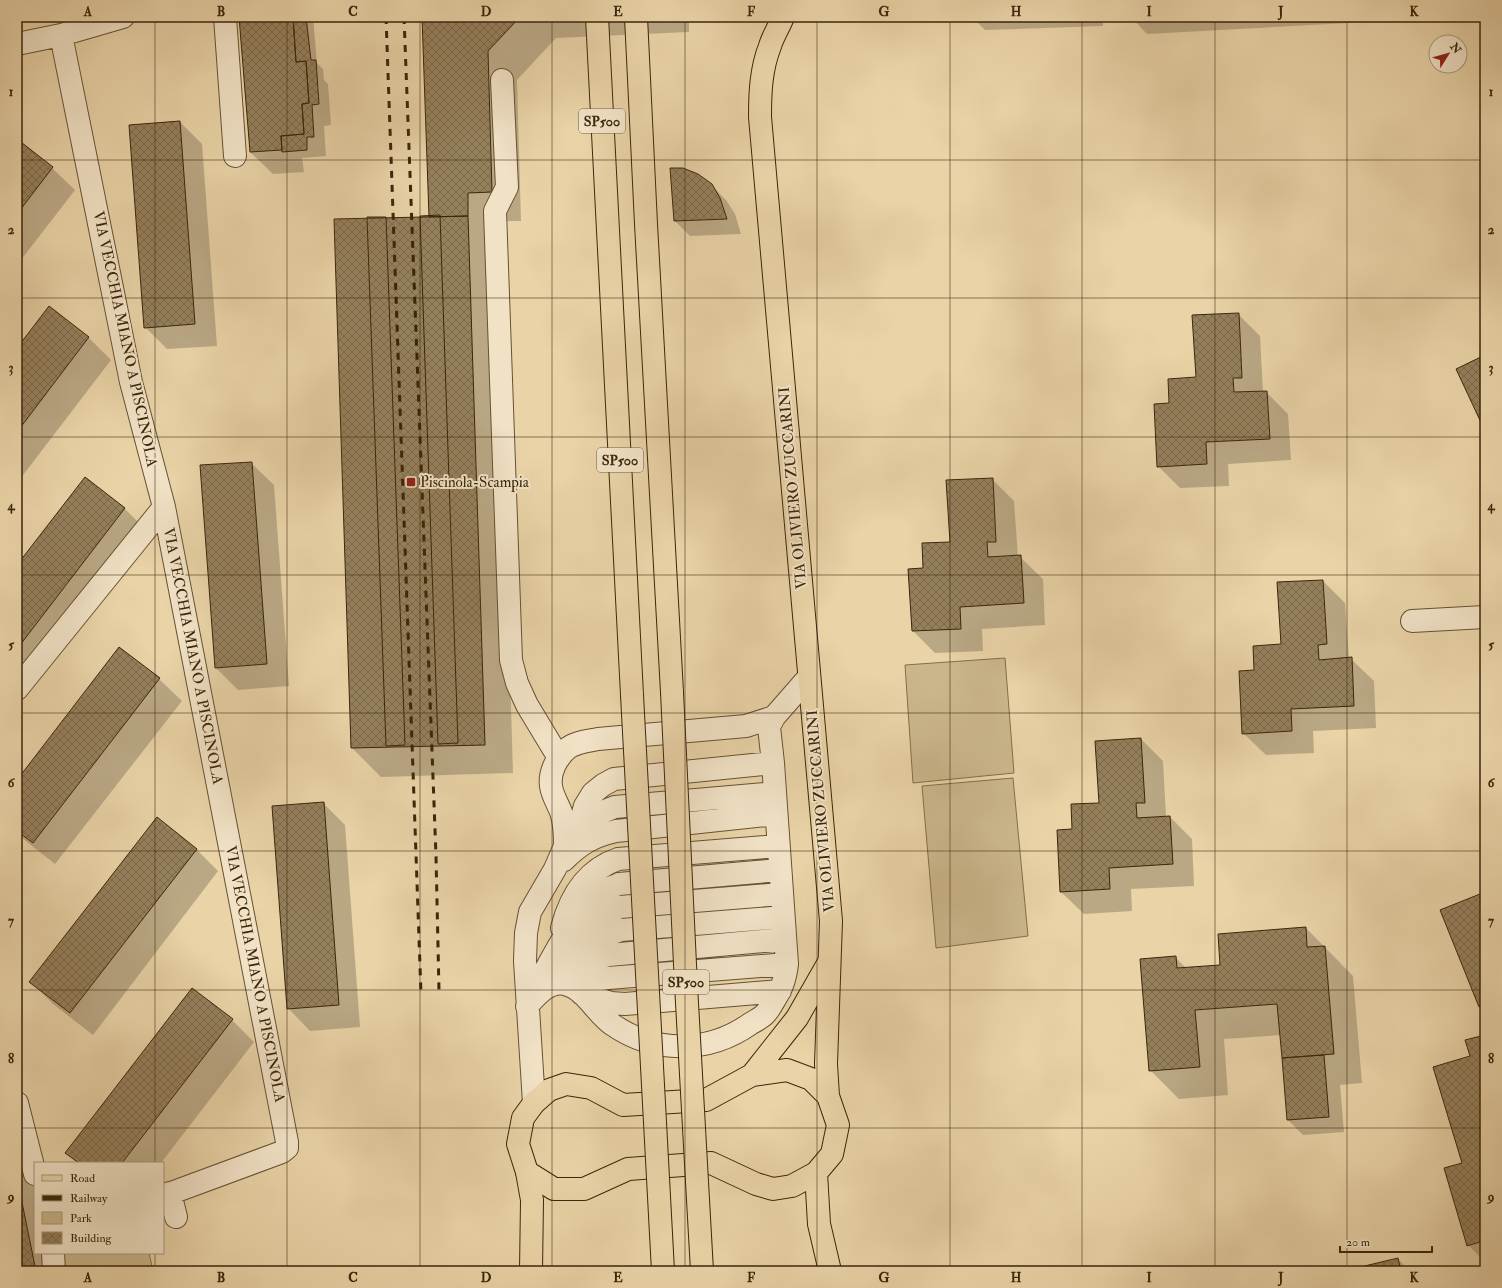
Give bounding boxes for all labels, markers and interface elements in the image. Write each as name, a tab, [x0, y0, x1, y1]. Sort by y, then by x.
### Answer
text: A	[83, 4, 93, 20]
text: B	[217, 4, 225, 20]
text: C	[348, 4, 358, 20]
text: D	[481, 4, 492, 20]
text: E	[613, 4, 623, 20]
text: F	[747, 4, 756, 20]
text: G	[879, 4, 890, 20]
text: H	[1011, 4, 1022, 20]
text: I	[1146, 4, 1152, 20]
text: J	[1277, 4, 1284, 21]
text: K	[1409, 4, 1419, 20]
north arrow	[1428, 34, 1468, 74]
text: N	[1447, 40, 1464, 57]
text: 1	[9, 84, 14, 100]
text: 1	[1489, 84, 1494, 100]
road number: SP500	[579, 109, 625, 133]
street label: VIA VECCHIA MIANO A PISCINOLA	[89, 209, 162, 469]
text: 2	[8, 222, 15, 238]
text: 2	[1488, 222, 1495, 238]
text: 3	[9, 360, 14, 376]
text: 3	[1489, 360, 1494, 376]
street label: VIA OLIVIERO ZUCCARINI	[775, 386, 811, 590]
road number: SP500	[597, 448, 643, 472]
place label: Piscinola-Scampia	[420, 473, 530, 493]
marker: Piscinola-Scampia	[405, 476, 417, 488]
text: 4	[6, 498, 15, 514]
text: 4	[1486, 498, 1495, 514]
street label: VIA VECCHIA MIANO A PISCINOLA	[159, 526, 227, 786]
text: 5	[8, 637, 14, 653]
text: 5	[1488, 637, 1494, 653]
street label: VIA OLIVIERO ZUCCARINI	[803, 709, 839, 913]
text: 6	[8, 775, 16, 791]
text: 6	[1488, 775, 1496, 791]
street label: VIA VECCHIA MIANO A PISCINOLA	[221, 844, 289, 1104]
text: 7	[8, 913, 15, 929]
text: 7	[1488, 913, 1495, 929]
road number: SP500	[663, 970, 709, 994]
text: 8	[8, 1051, 14, 1067]
text: 8	[1488, 1051, 1494, 1067]
legend	[34, 1162, 164, 1254]
text: Road	[70, 1171, 95, 1186]
text: 9	[6, 1189, 15, 1205]
text: 9	[1486, 1189, 1495, 1205]
text: Railway	[70, 1191, 108, 1206]
text: Park	[70, 1211, 92, 1226]
scale bar	[1340, 1228, 1432, 1254]
text: Building	[70, 1231, 113, 1246]
text: 20 m	[1346, 1235, 1371, 1250]
text: A	[83, 1270, 93, 1286]
text: B	[217, 1270, 225, 1286]
text: C	[348, 1270, 358, 1286]
text: D	[481, 1270, 492, 1286]
text: E	[613, 1270, 623, 1286]
text: F	[747, 1270, 756, 1286]
text: G	[879, 1270, 890, 1286]
text: H	[1011, 1270, 1022, 1286]
text: I	[1146, 1270, 1152, 1286]
text: J	[1277, 1270, 1284, 1287]
text: K	[1409, 1270, 1419, 1286]

